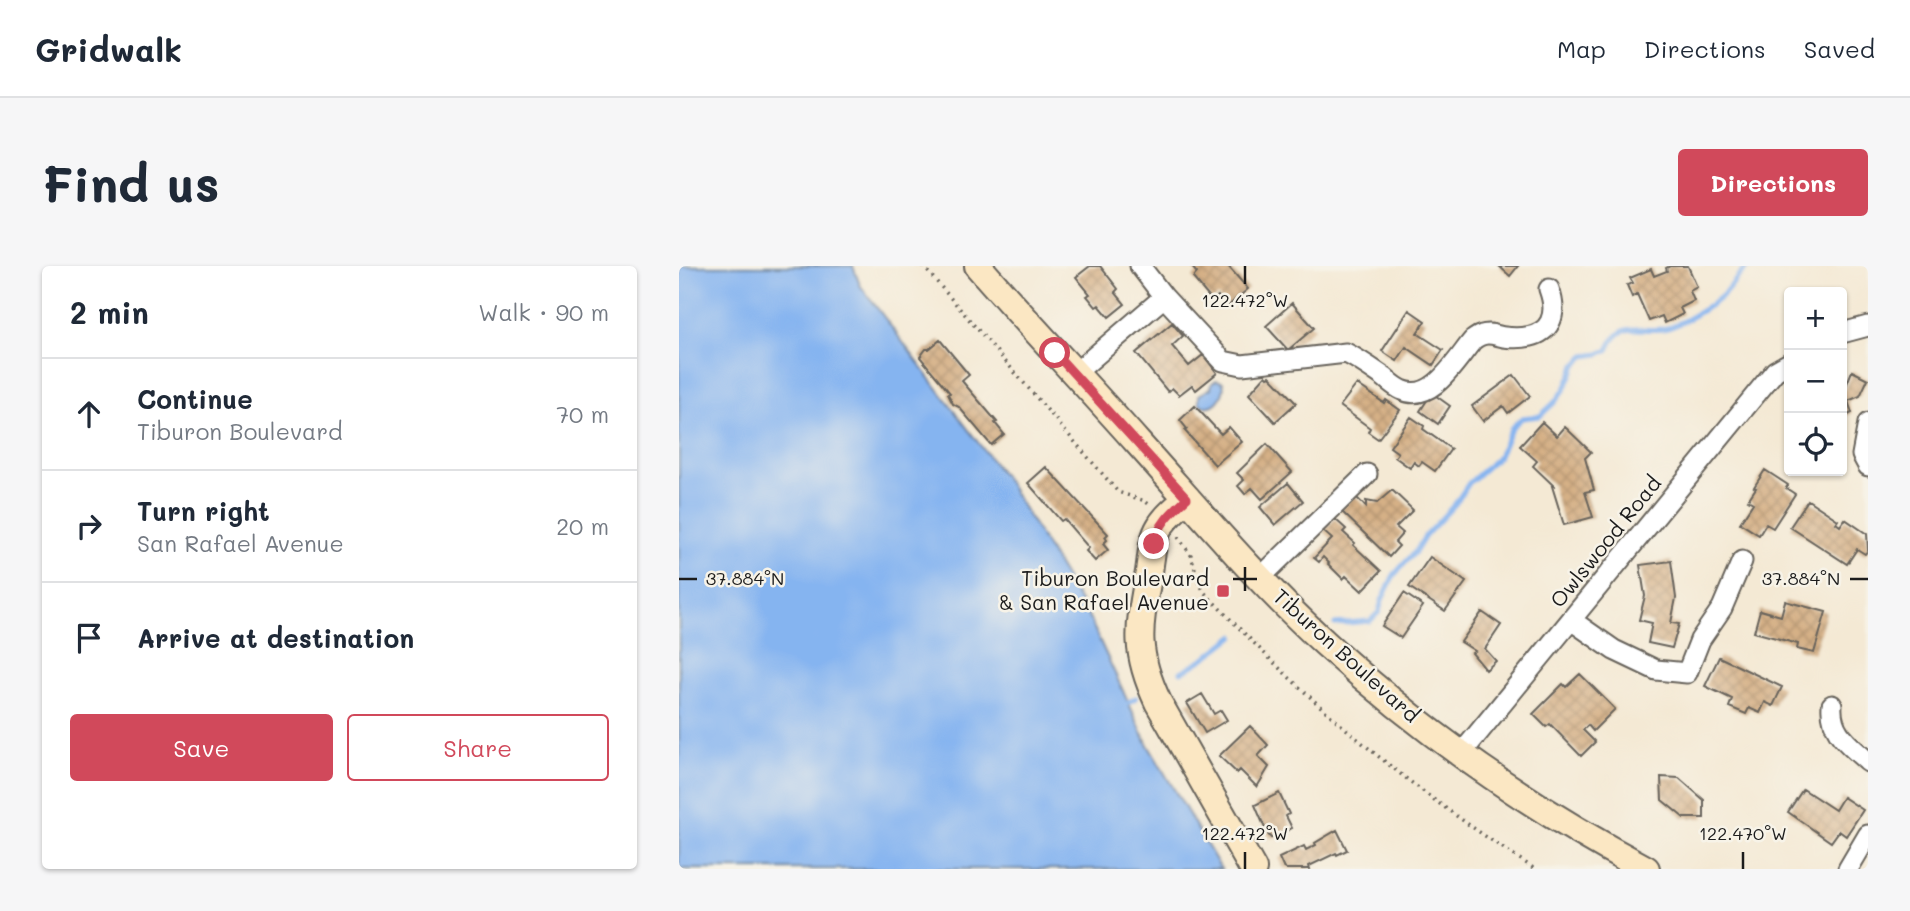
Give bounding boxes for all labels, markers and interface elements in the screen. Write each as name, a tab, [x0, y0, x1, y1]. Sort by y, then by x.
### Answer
text: Gridwalk	[35, 27, 182, 70]
text: Map	[1557, 33, 1606, 64]
text: Directions	[1644, 33, 1766, 64]
text: Saved	[1804, 33, 1875, 64]
button: Directions	[1678, 149, 1868, 216]
text: Find us	[42, 151, 220, 214]
map controls	[1784, 287, 1847, 476]
button: +	[1784, 287, 1847, 350]
text: 122.472°W	[1202, 288, 1288, 312]
text: 2 min	[70, 292, 149, 332]
text: Walk · 90 m	[478, 297, 609, 327]
route start	[1039, 337, 1070, 368]
button: −	[1784, 350, 1847, 413]
text: Continue	[137, 382, 253, 416]
icon: ahead	[70, 395, 108, 433]
text: 70 m	[556, 399, 609, 429]
button: locate	[1784, 413, 1847, 476]
text: Tiburon Boulevard	[137, 416, 343, 446]
street label: Owlswood Road	[1543, 470, 1666, 612]
text: Turn right	[137, 494, 270, 528]
icon: right	[70, 507, 108, 545]
text: 20 m	[556, 511, 609, 541]
text: San Rafael Avenue	[137, 528, 344, 558]
route end	[1138, 528, 1169, 559]
place label: Tiburon Boulevard & San Rafael Avenue	[998, 564, 1209, 615]
text: 37.884°N	[706, 566, 784, 590]
text: 37.884°N	[1762, 566, 1840, 590]
street label: Tiburon Boulevard	[1268, 582, 1426, 728]
marker: Tiburon Boulevard & San Rafael Avenue	[1215, 583, 1231, 599]
icon: arrive	[70, 619, 108, 657]
text: Arrive at destination	[137, 621, 414, 655]
button: Save	[70, 714, 333, 781]
button: Share	[347, 714, 609, 781]
text: 122.472°W	[1202, 821, 1288, 845]
text: 122.470°W	[1699, 821, 1787, 845]

